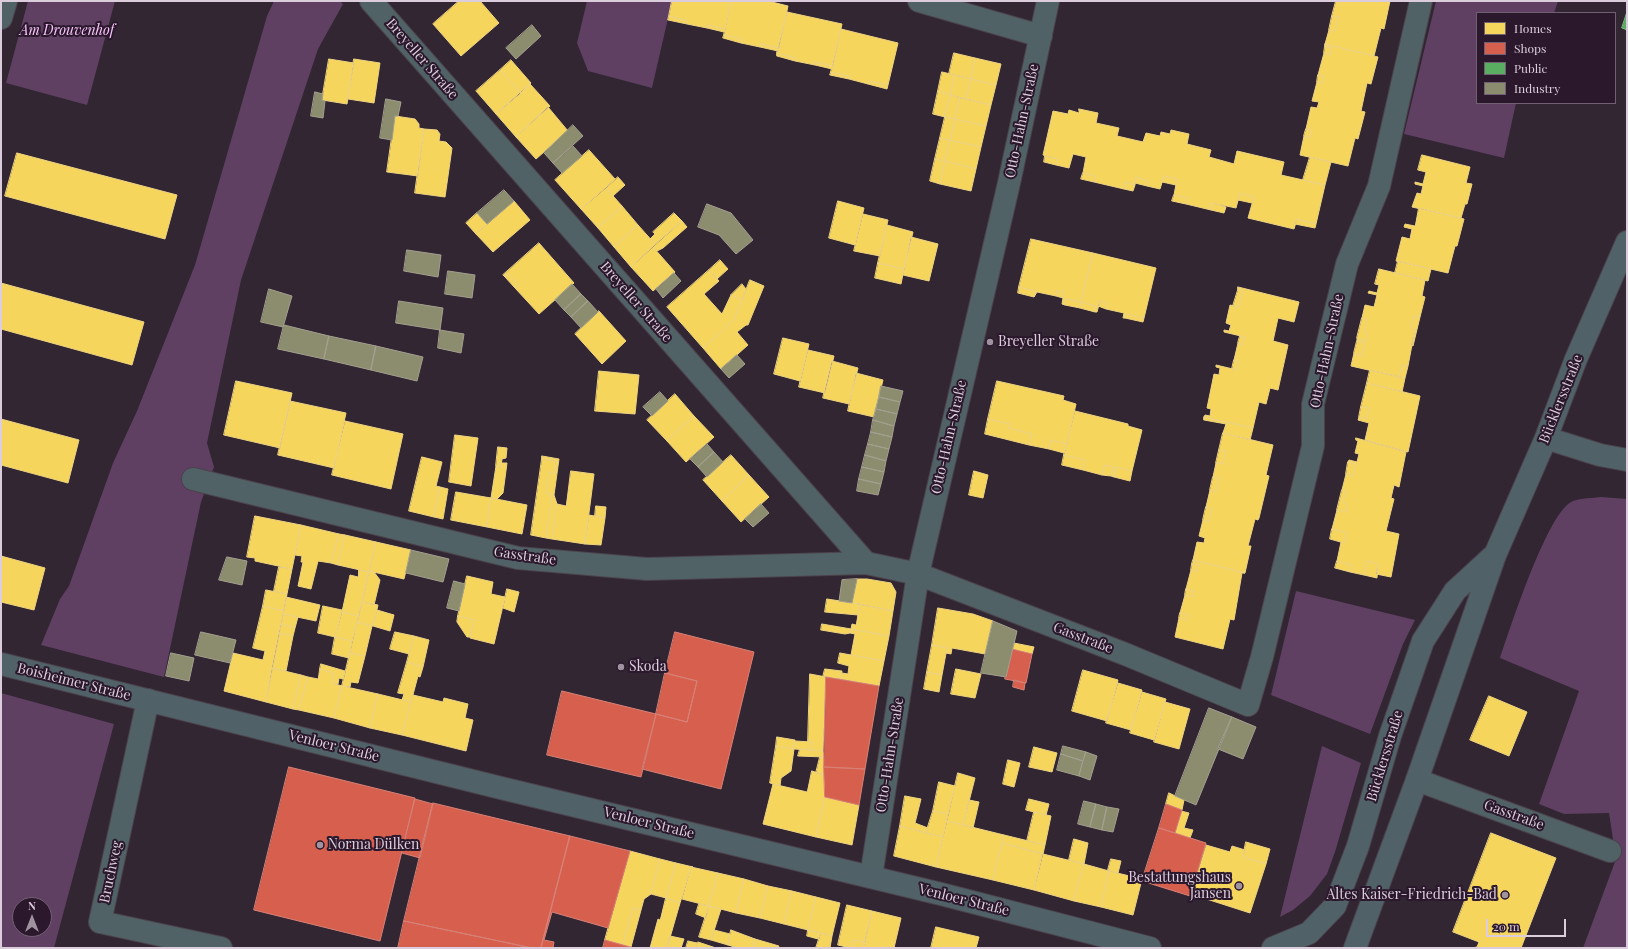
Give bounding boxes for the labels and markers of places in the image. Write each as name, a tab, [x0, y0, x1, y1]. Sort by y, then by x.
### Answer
place label: Breyeller Straße	[998, 334, 1099, 350]
marker: Breyeller Straße	[985, 337, 995, 347]
place label: Skoda	[629, 659, 667, 675]
marker: Skoda	[616, 662, 626, 672]
place label: Norma Dülken	[328, 837, 419, 853]
marker: Norma Dülken	[315, 840, 325, 850]
place label: Bestattungshaus Jansen	[1128, 870, 1231, 902]
marker: Bestattungshaus Jansen	[1234, 881, 1244, 891]
place label: Altes Kaiser-Friedrich-Bad	[1326, 887, 1497, 903]
marker: Altes Kaiser-Friedrich-Bad	[1500, 890, 1510, 900]

